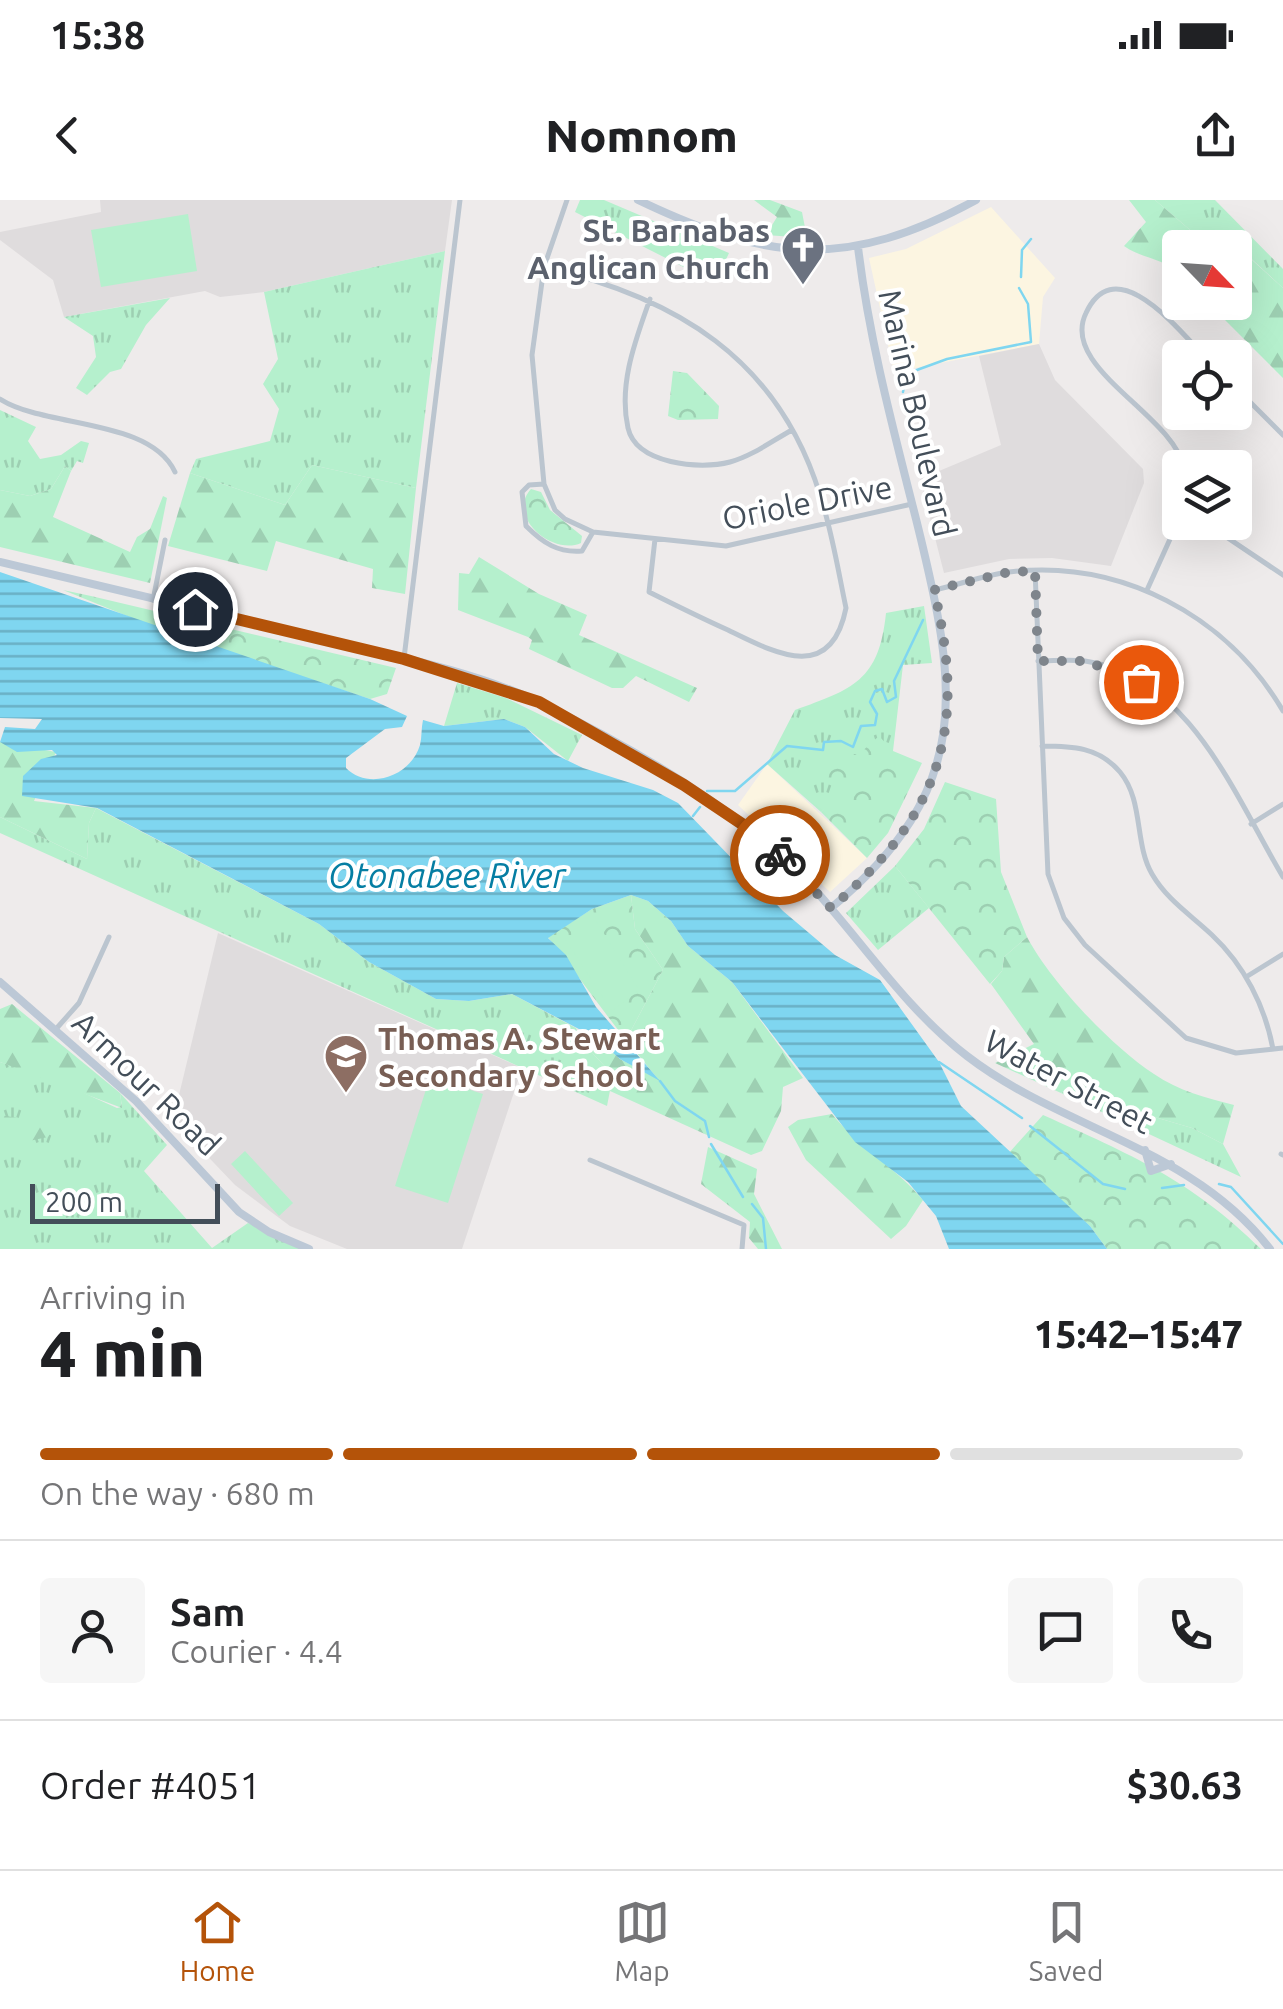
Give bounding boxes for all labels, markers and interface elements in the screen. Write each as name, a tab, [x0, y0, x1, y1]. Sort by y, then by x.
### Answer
text: 15:38	[50, 14, 145, 56]
icon: back	[40, 108, 95, 163]
icon: share	[1188, 108, 1243, 163]
text: Nomnom	[545, 110, 738, 161]
place label: St. Barnabas Anglican Church	[527, 212, 770, 285]
church icon: St. Barnabas Anglican Church	[780, 225, 826, 286]
north arrow	[1162, 230, 1252, 320]
map controls	[1162, 230, 1252, 540]
street label: Marina Boulevard	[872, 286, 964, 540]
button: locate	[1162, 340, 1252, 430]
button: layers	[1162, 450, 1252, 540]
street label: Oriole Drive	[719, 468, 895, 536]
pin	[153, 567, 238, 652]
icon: home	[168, 582, 223, 637]
pin	[1099, 640, 1184, 725]
icon: bag	[1114, 655, 1169, 710]
courier	[730, 805, 830, 905]
icon: bike	[753, 828, 808, 883]
water label: Otonabee River	[328, 855, 568, 895]
street label: Armour Road	[66, 1004, 228, 1162]
place label: Thomas A. Stewart Secondary School	[378, 1020, 661, 1093]
street label: Water Street	[979, 1022, 1159, 1140]
school or university icon: Thomas A. Stewart Secondary School	[323, 1033, 369, 1094]
scale bar	[30, 1179, 220, 1224]
text: 200 m	[45, 1186, 123, 1217]
text: Arriving in	[40, 1279, 186, 1315]
text: 15:42–15:47	[1034, 1313, 1243, 1355]
text: 4 min	[40, 1316, 205, 1389]
text: On the way · 680 m	[40, 1475, 315, 1511]
button: person	[40, 1578, 145, 1683]
button: chat	[1008, 1578, 1113, 1683]
button: phone	[1138, 1578, 1243, 1683]
text: Sam	[170, 1591, 245, 1633]
text: Courier · 4.4	[170, 1633, 343, 1669]
text: Order #4051	[40, 1764, 261, 1806]
text: $30.63	[1126, 1764, 1243, 1806]
tab: Home	[180, 1895, 255, 1986]
tab: Map	[614, 1895, 670, 1986]
tab: Saved	[1029, 1895, 1103, 1986]

